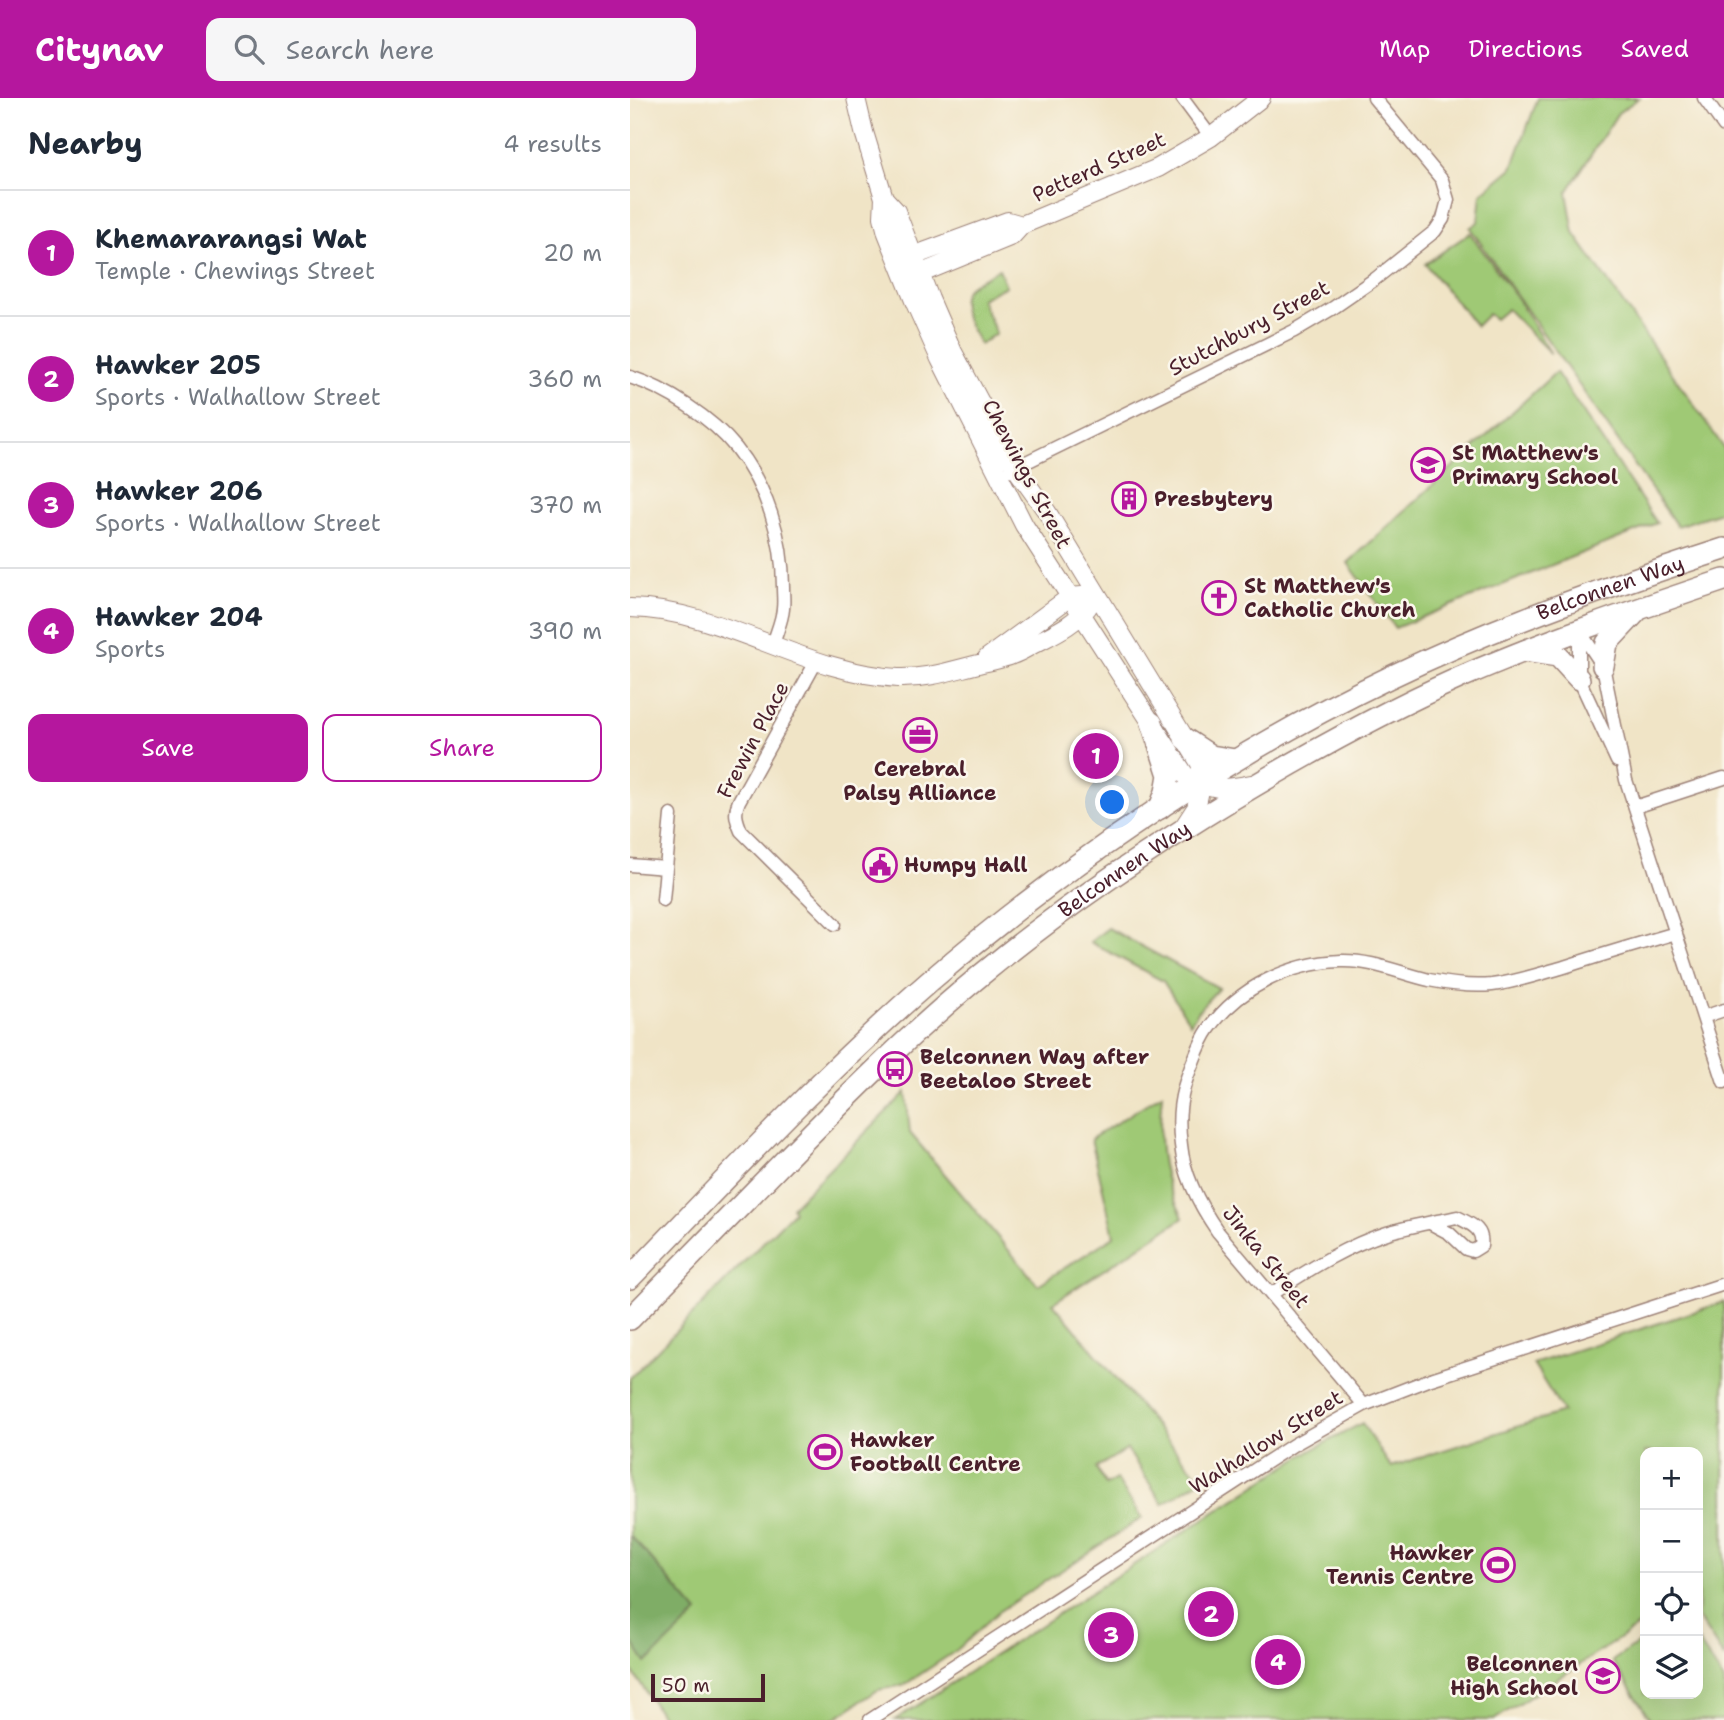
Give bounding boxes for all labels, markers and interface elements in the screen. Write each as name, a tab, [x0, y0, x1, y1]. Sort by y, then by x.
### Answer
search box	[206, 18, 696, 81]
text: Citynav	[35, 27, 164, 72]
icon: search	[230, 30, 268, 68]
text: Search here	[286, 32, 434, 67]
text: Map	[1379, 33, 1430, 65]
text: Directions	[1468, 33, 1583, 65]
text: Saved	[1621, 33, 1689, 65]
text: Nearby	[28, 123, 143, 164]
street label: Petterd Street	[1028, 125, 1170, 209]
text: 4 results	[503, 129, 602, 159]
text: Khemararangsi Wat	[95, 221, 367, 256]
text: 1	[46, 238, 56, 268]
text: 20 m	[543, 238, 602, 268]
text: Temple · Chewings Street	[95, 256, 375, 286]
street label: Stutchbury Street	[1164, 274, 1334, 382]
text: Hawker 205	[95, 347, 261, 382]
text: 2	[43, 364, 59, 394]
text: 360 m	[527, 364, 602, 394]
text: Sports · Walhallow Street	[95, 382, 381, 412]
street label: Chewings Street	[976, 394, 1078, 554]
place label: St Matthew's Primary School	[1452, 439, 1618, 491]
school or university icon: St Matthew's Primary School	[1409, 446, 1447, 484]
text: Hawker 206	[95, 473, 263, 508]
building icon: Presbytery	[1110, 480, 1148, 518]
place label: Presbytery	[1154, 485, 1273, 513]
text: 3	[43, 490, 59, 520]
text: 370 m	[529, 490, 602, 520]
text: Sports · Walhallow Street	[95, 508, 381, 538]
street label: Belconnen Way	[1533, 549, 1688, 627]
place label: St Matthew's Catholic Church	[1244, 572, 1416, 624]
church icon: St Matthew's Catholic Church	[1200, 579, 1238, 617]
text: Hawker 204	[95, 599, 263, 634]
text: 4	[43, 616, 59, 646]
text: 390 m	[528, 616, 602, 646]
text: Sports	[95, 634, 166, 664]
street label: Frewin Place	[710, 677, 796, 803]
button: Save	[28, 714, 308, 782]
button: Share	[322, 714, 602, 782]
office icon: Cerebral Palsy Alliance	[901, 716, 939, 754]
pin: 1	[1073, 730, 1119, 782]
place label: Cerebral Palsy Alliance	[843, 755, 997, 807]
your location	[1095, 785, 1129, 819]
street label: Belconnen Way	[1053, 814, 1196, 924]
public building icon: Humpy Hall	[861, 846, 899, 884]
place label: Humpy Hall	[904, 851, 1027, 879]
place label: Belconnen Way after Beetaloo Street	[920, 1043, 1149, 1095]
bus stop icon: Belconnen Way after Beetaloo Street	[876, 1050, 914, 1088]
street label: Jinka Street	[1216, 1200, 1316, 1314]
street label: Walhallow Street	[1184, 1383, 1348, 1501]
place label: Hawker Football Centre	[850, 1426, 1021, 1478]
sports icon: Hawker Football Centre	[806, 1433, 844, 1471]
map controls	[1640, 1447, 1703, 1699]
button: +	[1640, 1447, 1703, 1510]
button: −	[1640, 1510, 1703, 1573]
place label: Hawker Tennis Centre	[1326, 1539, 1474, 1591]
sports icon: Hawker Tennis Centre	[1479, 1546, 1517, 1584]
button: locate	[1640, 1573, 1703, 1636]
pin: 2	[1188, 1588, 1234, 1640]
pin: 3	[1088, 1609, 1134, 1661]
pin: 4	[1255, 1636, 1301, 1688]
button: layers	[1640, 1636, 1703, 1699]
place label: Belconnen High School	[1450, 1650, 1578, 1702]
school or university icon: Belconnen High School	[1584, 1657, 1622, 1695]
scale bar	[651, 1671, 765, 1703]
text: 50 m	[662, 1673, 710, 1698]

